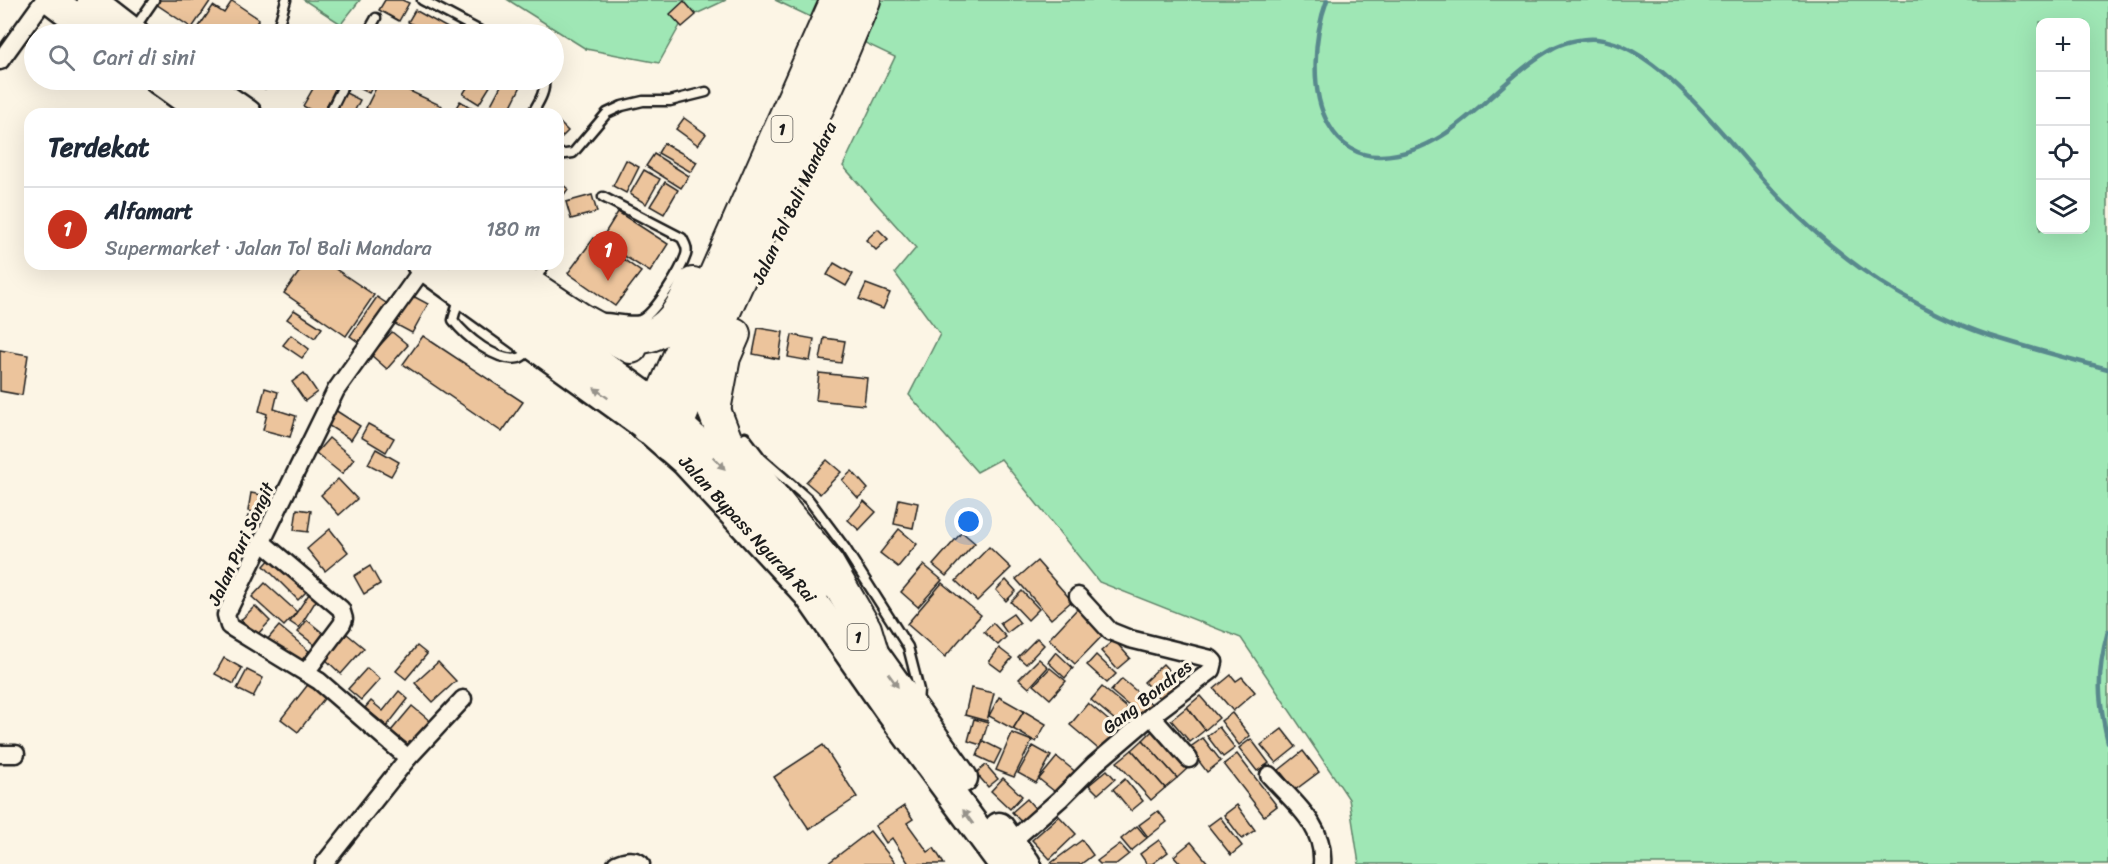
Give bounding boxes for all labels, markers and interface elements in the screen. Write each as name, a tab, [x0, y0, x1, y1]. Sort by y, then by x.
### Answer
map controls	[2036, 18, 2090, 234]
button: +	[2036, 18, 2090, 72]
search box	[24, 24, 564, 90]
text: Cari di sini	[93, 38, 195, 77]
icon: search	[45, 41, 78, 74]
button: −	[2036, 72, 2090, 126]
street label: Jalan Tol Bali Mandara	[742, 115, 846, 291]
road number: 1	[772, 116, 792, 142]
text: Terdekat	[48, 124, 149, 170]
button: locate	[2036, 126, 2090, 180]
button: layers	[2036, 180, 2090, 234]
text: Alfamart	[105, 192, 193, 231]
text: 1	[63, 212, 72, 247]
text: 180 m	[486, 212, 540, 247]
text: Supermarket · Jalan Tol Bali Mandara	[105, 231, 432, 266]
pin: 1	[588, 232, 628, 281]
one-way arrow	[593, 387, 609, 399]
street label: Jalan Bypass Ngurah Rai	[670, 447, 826, 610]
one-way arrow	[711, 456, 725, 470]
street label: Jalan Puri Songit	[198, 476, 284, 612]
your location	[954, 507, 983, 536]
road number: 1	[848, 624, 868, 650]
street label: Gang Bondres	[1095, 651, 1200, 743]
one-way arrow	[887, 671, 899, 687]
one-way arrow	[962, 809, 974, 825]

